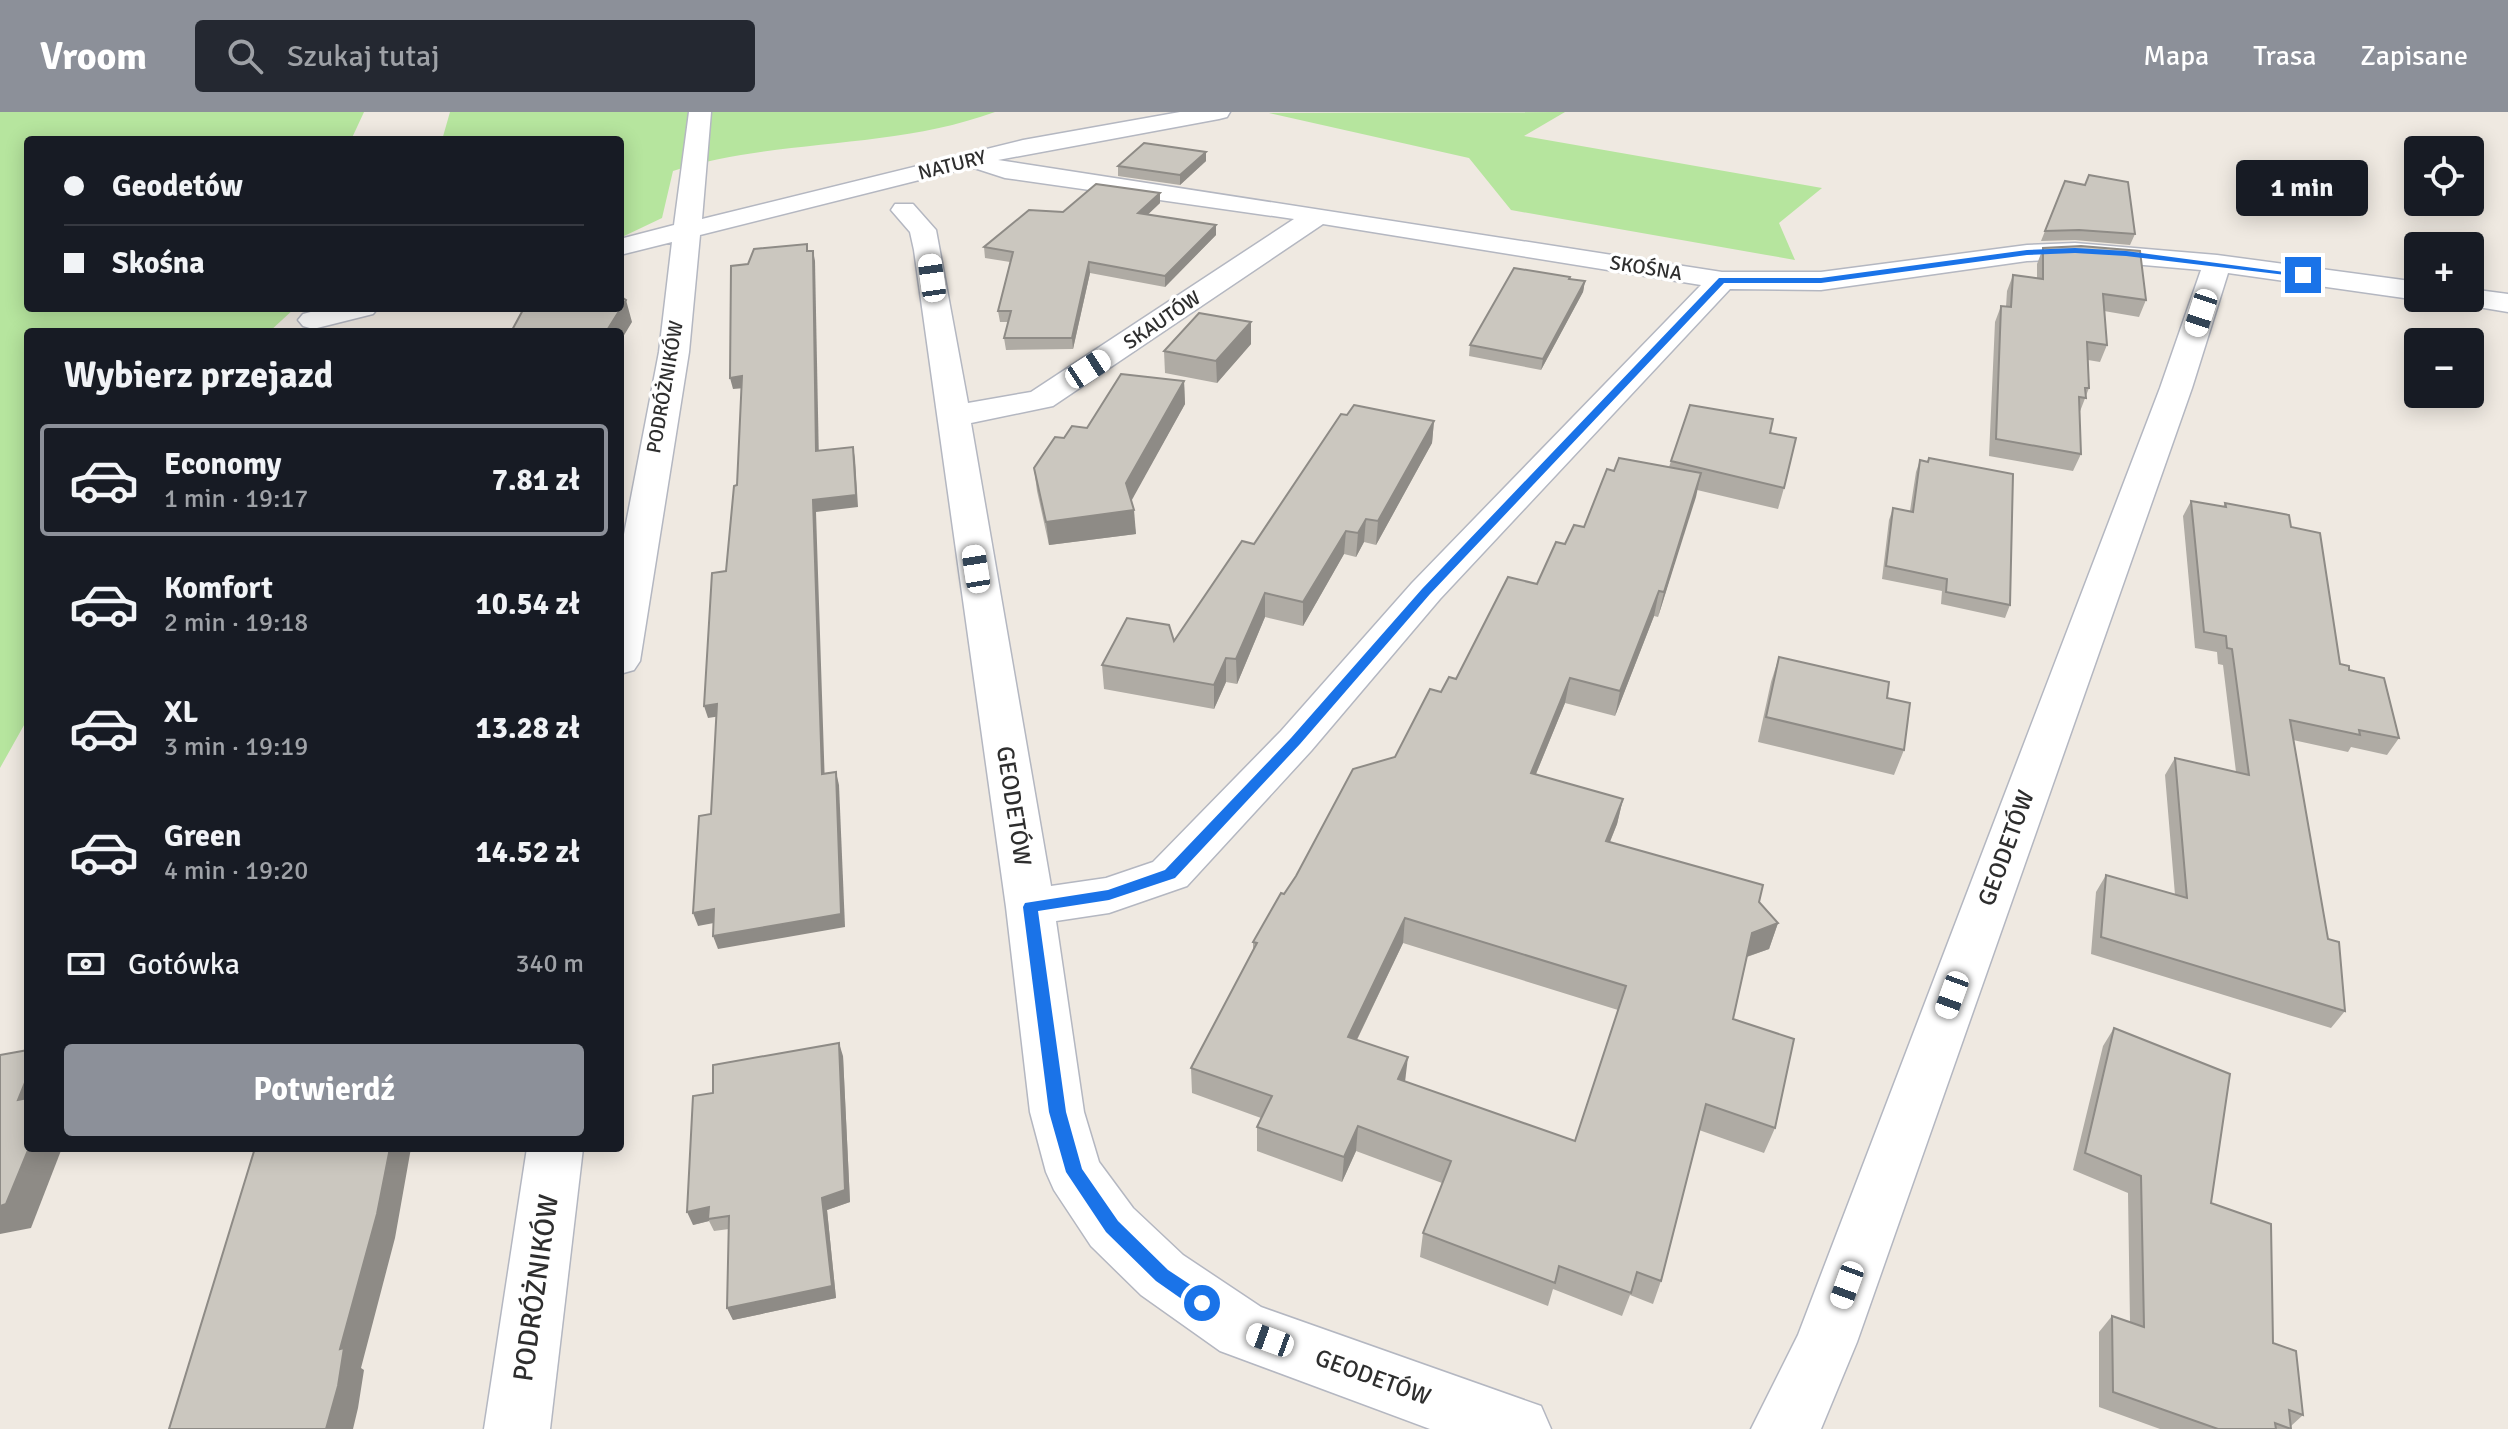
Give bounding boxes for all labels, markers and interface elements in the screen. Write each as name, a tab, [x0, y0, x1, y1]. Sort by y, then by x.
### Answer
search box	[195, 20, 755, 92]
text: Vroom	[40, 33, 147, 80]
icon: search	[223, 34, 267, 78]
text: Szukaj tutaj	[287, 38, 440, 75]
text: Mapa	[2143, 39, 2209, 73]
text: Trasa	[2253, 39, 2316, 73]
text: Zapisane	[2360, 39, 2468, 73]
map controls	[2404, 136, 2484, 408]
button: locate	[2404, 136, 2484, 216]
street label: NATURY	[915, 144, 989, 186]
callout: 1 min	[2237, 159, 2369, 215]
text: Geodetów	[112, 168, 243, 205]
text: 1 min	[2271, 172, 2333, 204]
button: +	[2404, 232, 2484, 312]
text: Skośna	[112, 245, 205, 282]
street label: SKOŚNA	[1608, 250, 1684, 286]
car	[917, 253, 947, 303]
route end	[2285, 257, 2321, 293]
street label: SKAUTÓW	[1119, 285, 1205, 355]
car	[2182, 286, 2220, 340]
street label: PODRÓŻNIKÓW	[641, 319, 689, 455]
button: −	[2404, 328, 2484, 408]
car	[1061, 346, 1115, 392]
text: Wybierz przejazd	[64, 353, 333, 398]
icon: car	[68, 444, 140, 516]
text: Economy	[164, 446, 281, 483]
text: 7.81 zł	[492, 462, 580, 499]
text: 1 min · 19:17	[164, 483, 308, 515]
car	[960, 543, 992, 595]
icon: car	[68, 568, 140, 640]
text: Komfort	[164, 570, 273, 607]
text: 10.54 zł	[476, 586, 580, 623]
text: 2 min · 19:18	[164, 607, 308, 639]
icon: car	[68, 692, 140, 764]
text: XL	[164, 694, 198, 731]
text: 13.28 zł	[476, 710, 580, 747]
text: 3 min · 19:19	[164, 731, 308, 763]
street label: GEODETÓW	[990, 744, 1038, 868]
street label: GEODETÓW	[1971, 786, 2041, 910]
icon: car	[68, 816, 140, 888]
text: Green	[164, 818, 241, 855]
text: 14.52 zł	[476, 834, 580, 871]
text: 4 min · 19:20	[164, 855, 308, 887]
icon: cash	[64, 942, 108, 986]
text: Gotówka	[128, 946, 240, 983]
text: 340 m	[515, 948, 584, 980]
car	[1933, 968, 1971, 1022]
button: Potwierdź	[64, 1044, 584, 1136]
street label: PODRÓŻNIKÓW	[506, 1192, 566, 1384]
car	[1828, 1258, 1866, 1312]
route start	[1184, 1285, 1220, 1321]
car	[1243, 1321, 1297, 1359]
street label: GEODETÓW	[1311, 1342, 1435, 1412]

